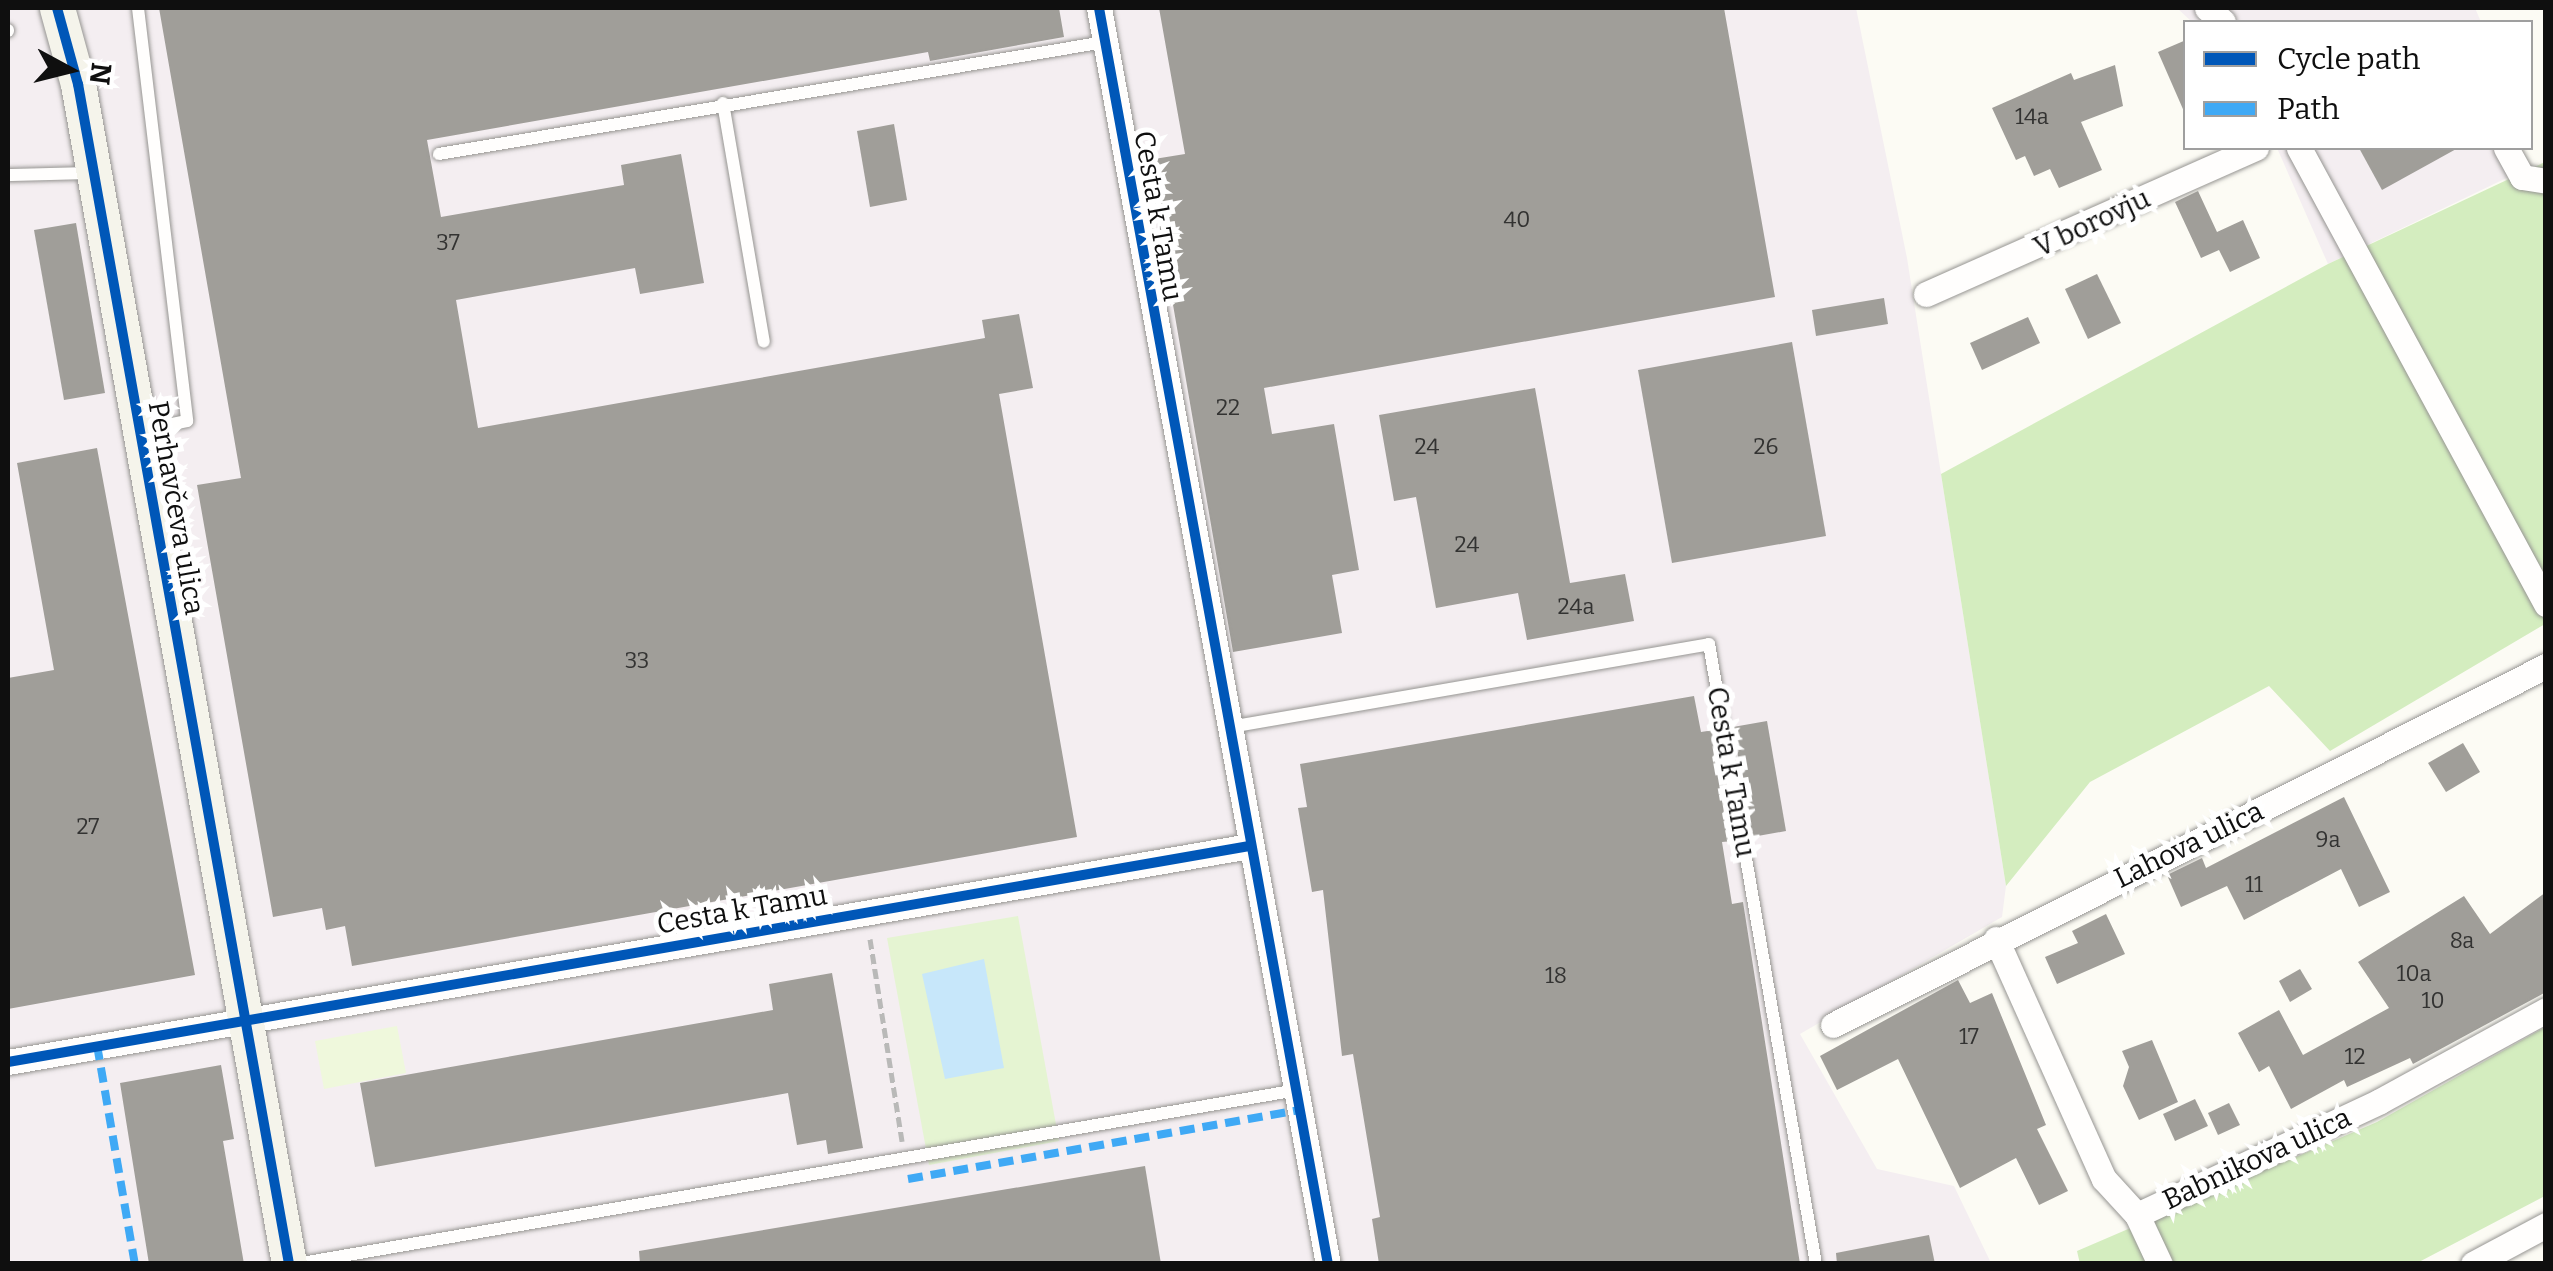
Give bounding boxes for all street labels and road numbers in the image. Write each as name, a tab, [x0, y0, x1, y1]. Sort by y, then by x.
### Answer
street label: Cesta k Tamu	[1126, 128, 1190, 304]
street label: V borovju	[2029, 182, 2155, 264]
street label: Perhavčeva ulica	[141, 399, 211, 617]
street label: Cesta k Tamu	[1699, 684, 1763, 860]
street label: Lahova ulica	[2109, 795, 2269, 895]
street label: Cesta k Tamu	[654, 878, 830, 942]
street label: Babnikova ulica	[2158, 1101, 2356, 1217]

